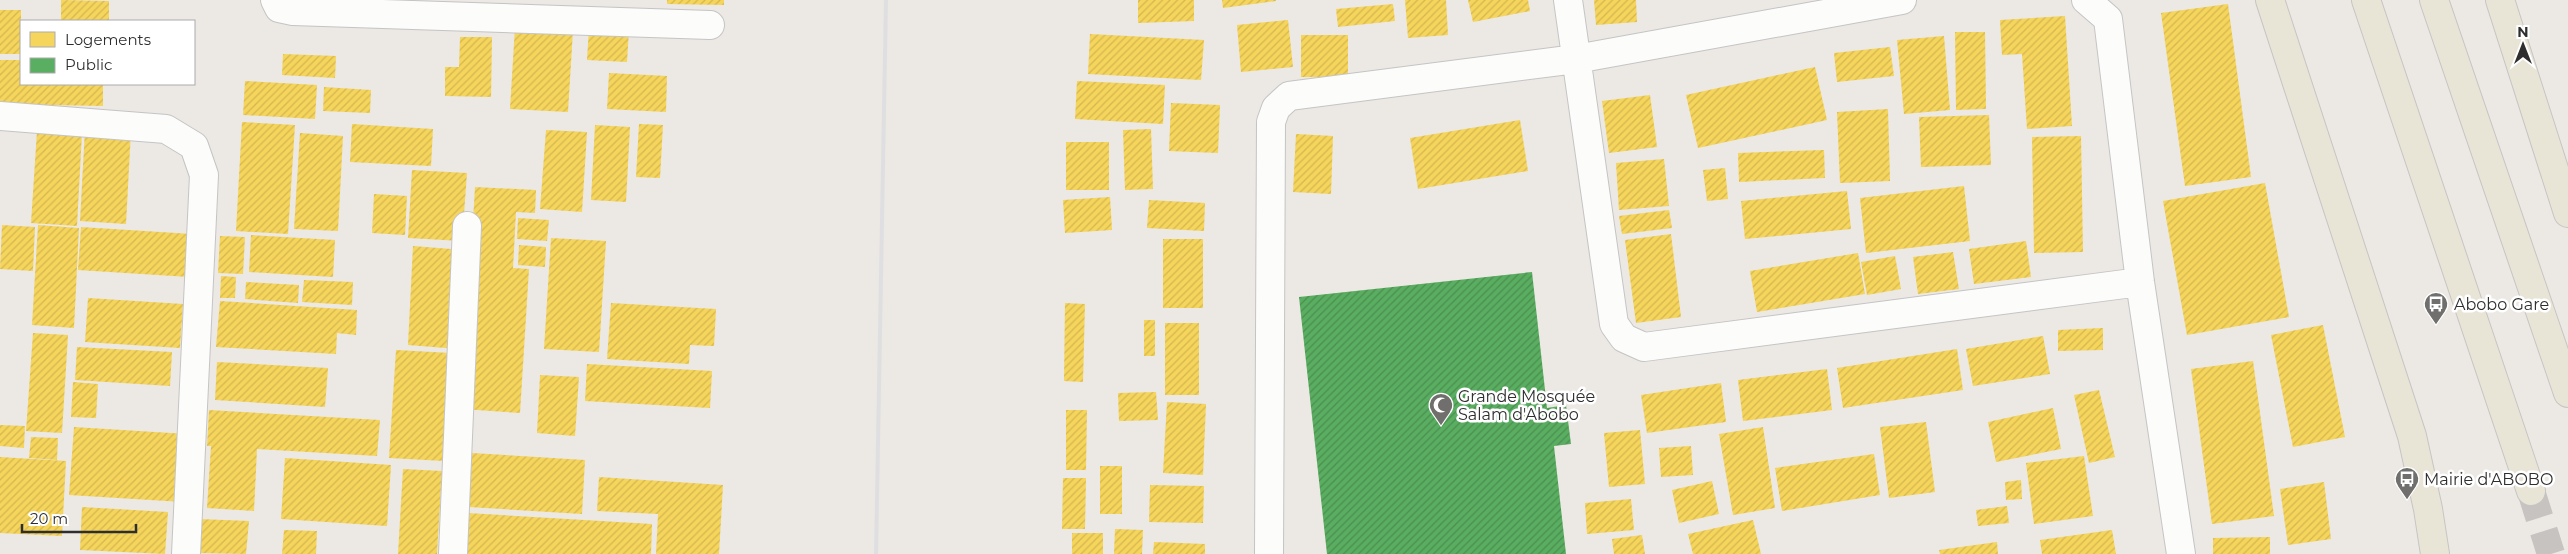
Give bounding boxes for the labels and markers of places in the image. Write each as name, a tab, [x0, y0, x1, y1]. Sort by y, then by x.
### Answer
bus stop icon: Abobo Gare	[2423, 291, 2449, 325]
place label: Abobo Gare	[2454, 295, 2549, 314]
place label: Grande Mosquée Salam d'Abobo	[1458, 387, 1595, 424]
mosque icon: Grande Mosquée Salam d'Abobo	[1428, 392, 1454, 426]
bus stop icon: Mairie d'ABOBO	[2394, 466, 2420, 500]
place label: Mairie d'ABOBO	[2424, 470, 2553, 489]

